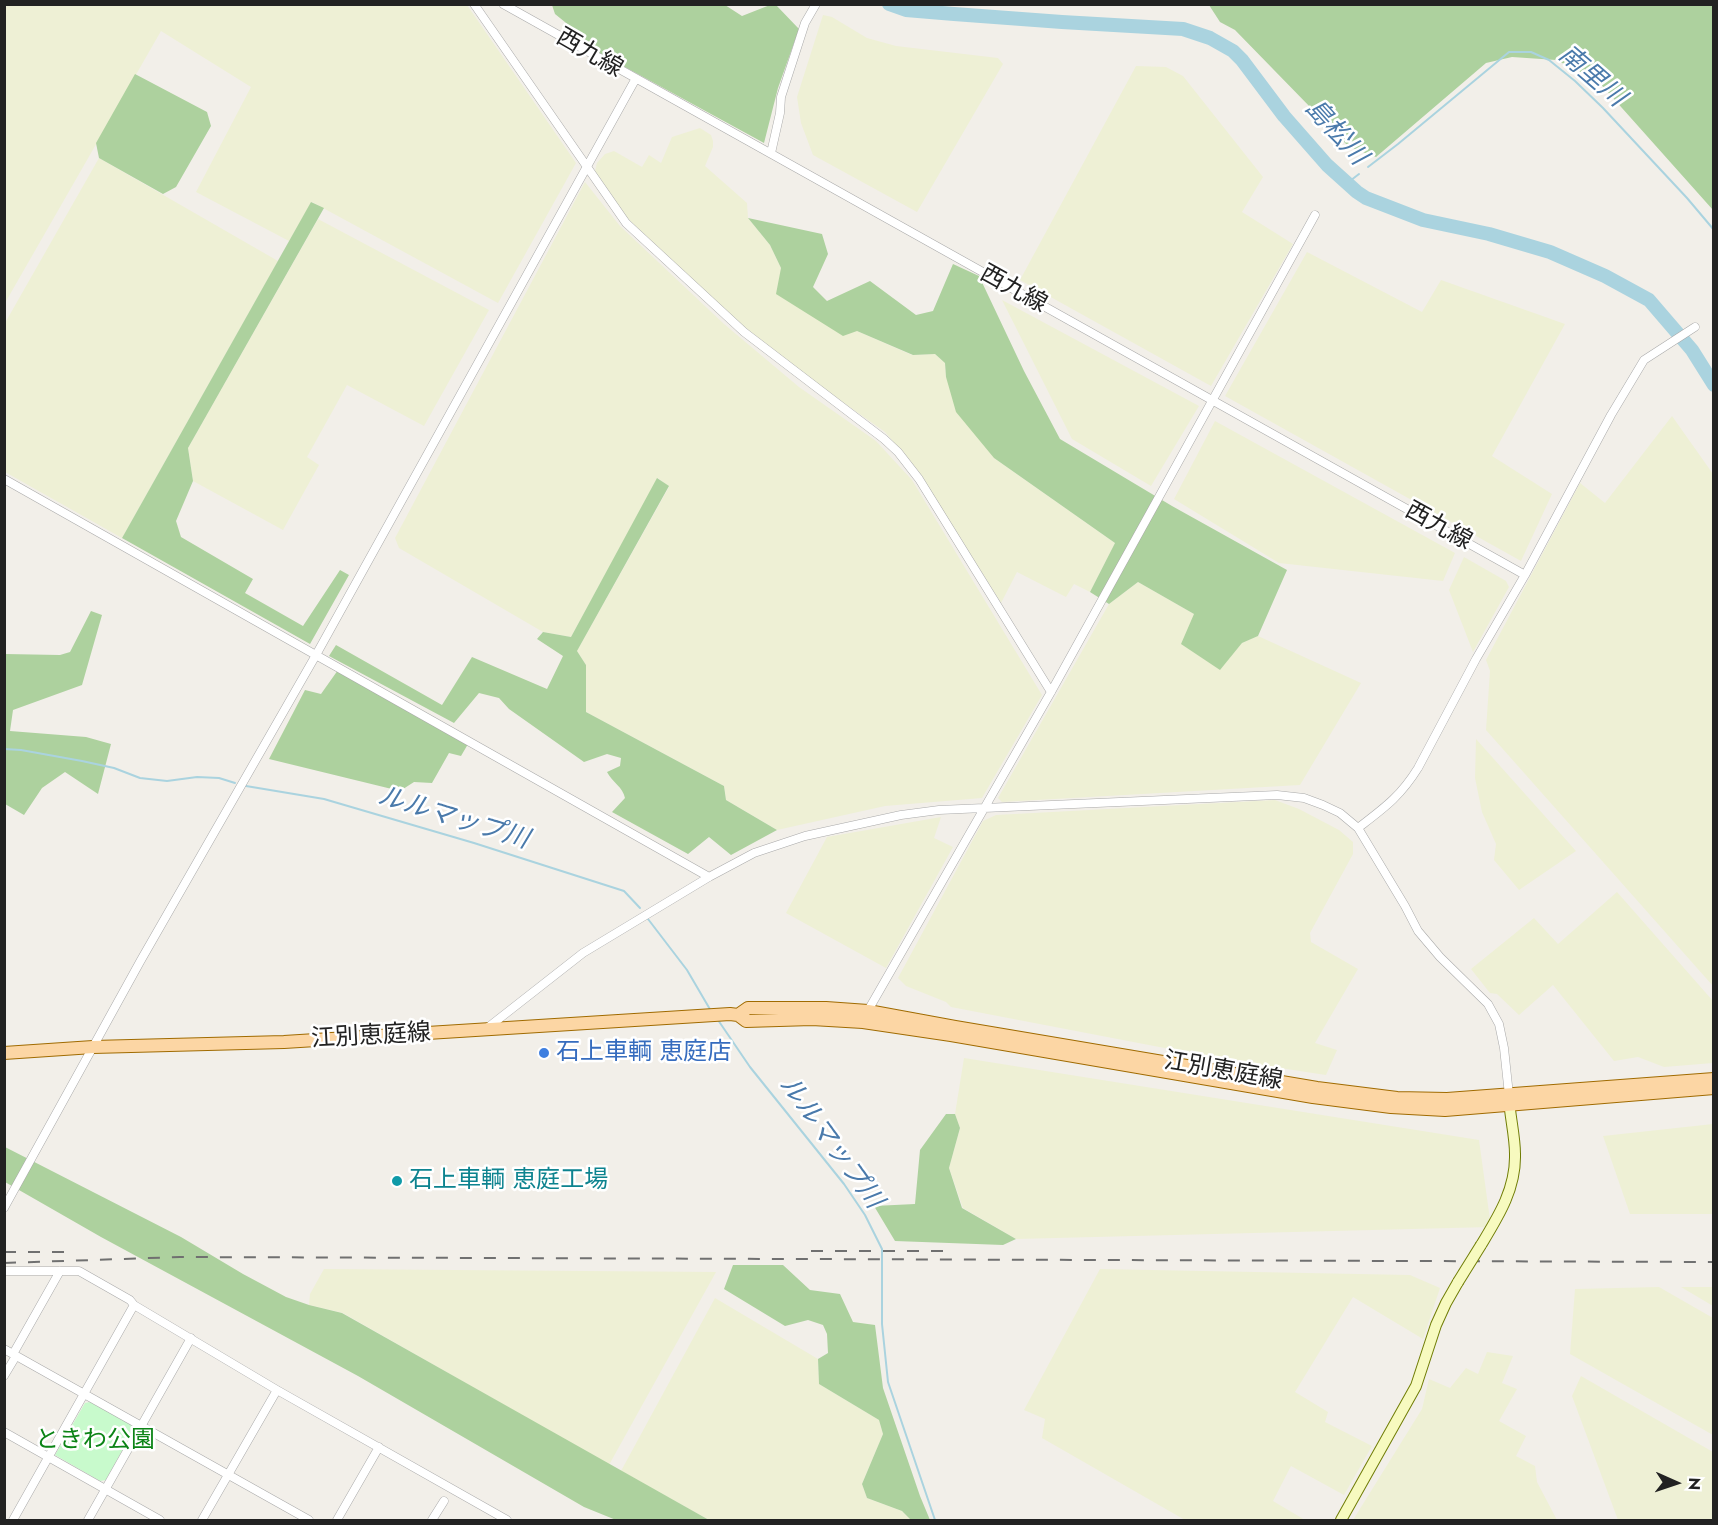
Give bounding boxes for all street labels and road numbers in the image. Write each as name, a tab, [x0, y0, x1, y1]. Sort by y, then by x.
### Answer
street label: 西九線	[551, 24, 627, 84]
street label: 西九線	[975, 260, 1051, 320]
street label: 西九線	[1400, 497, 1476, 557]
street label: 江別恵庭線	[310, 1019, 432, 1055]
street label: 江別恵庭線	[1161, 1047, 1285, 1097]

